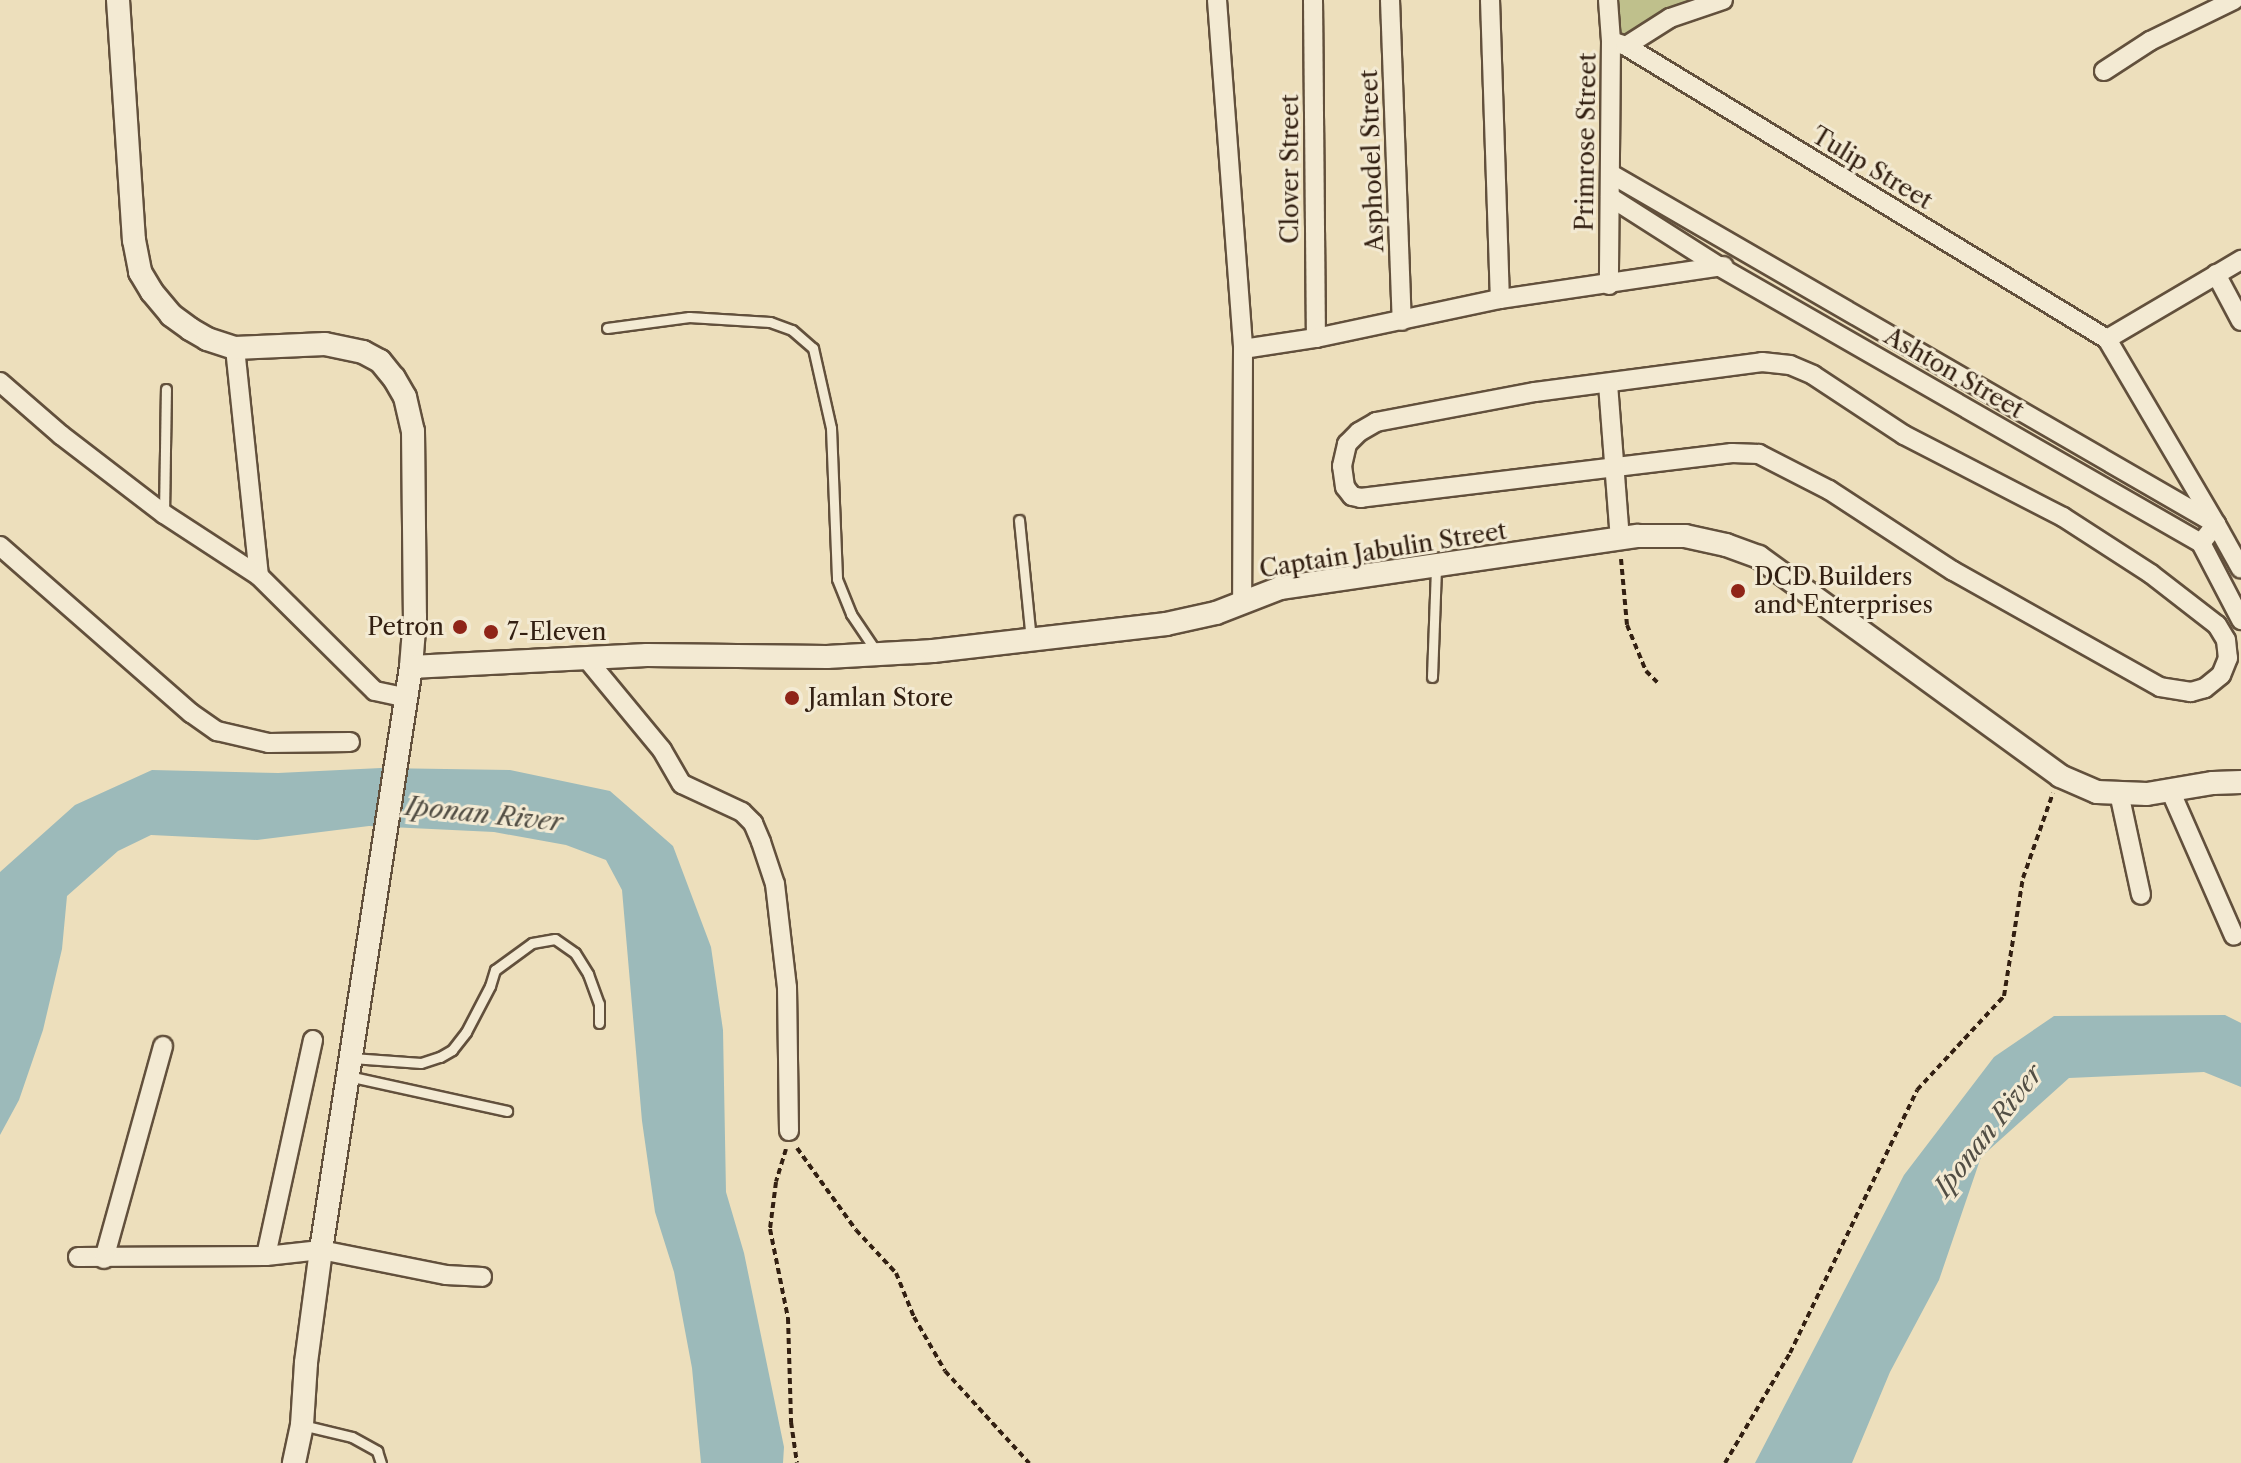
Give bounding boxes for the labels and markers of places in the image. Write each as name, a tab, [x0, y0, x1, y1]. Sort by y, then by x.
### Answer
place label: DCD Builders and Enterprises	[1754, 563, 1933, 619]
marker: DCD Builders and Enterprises	[1729, 582, 1747, 600]
place label: Petron	[367, 613, 444, 641]
marker: Petron	[451, 618, 469, 636]
place label: 7-Eleven	[507, 618, 606, 646]
marker: 7-Eleven	[482, 623, 500, 641]
place label: Jamlan Store	[808, 684, 953, 712]
marker: Jamlan Store	[783, 689, 801, 707]

